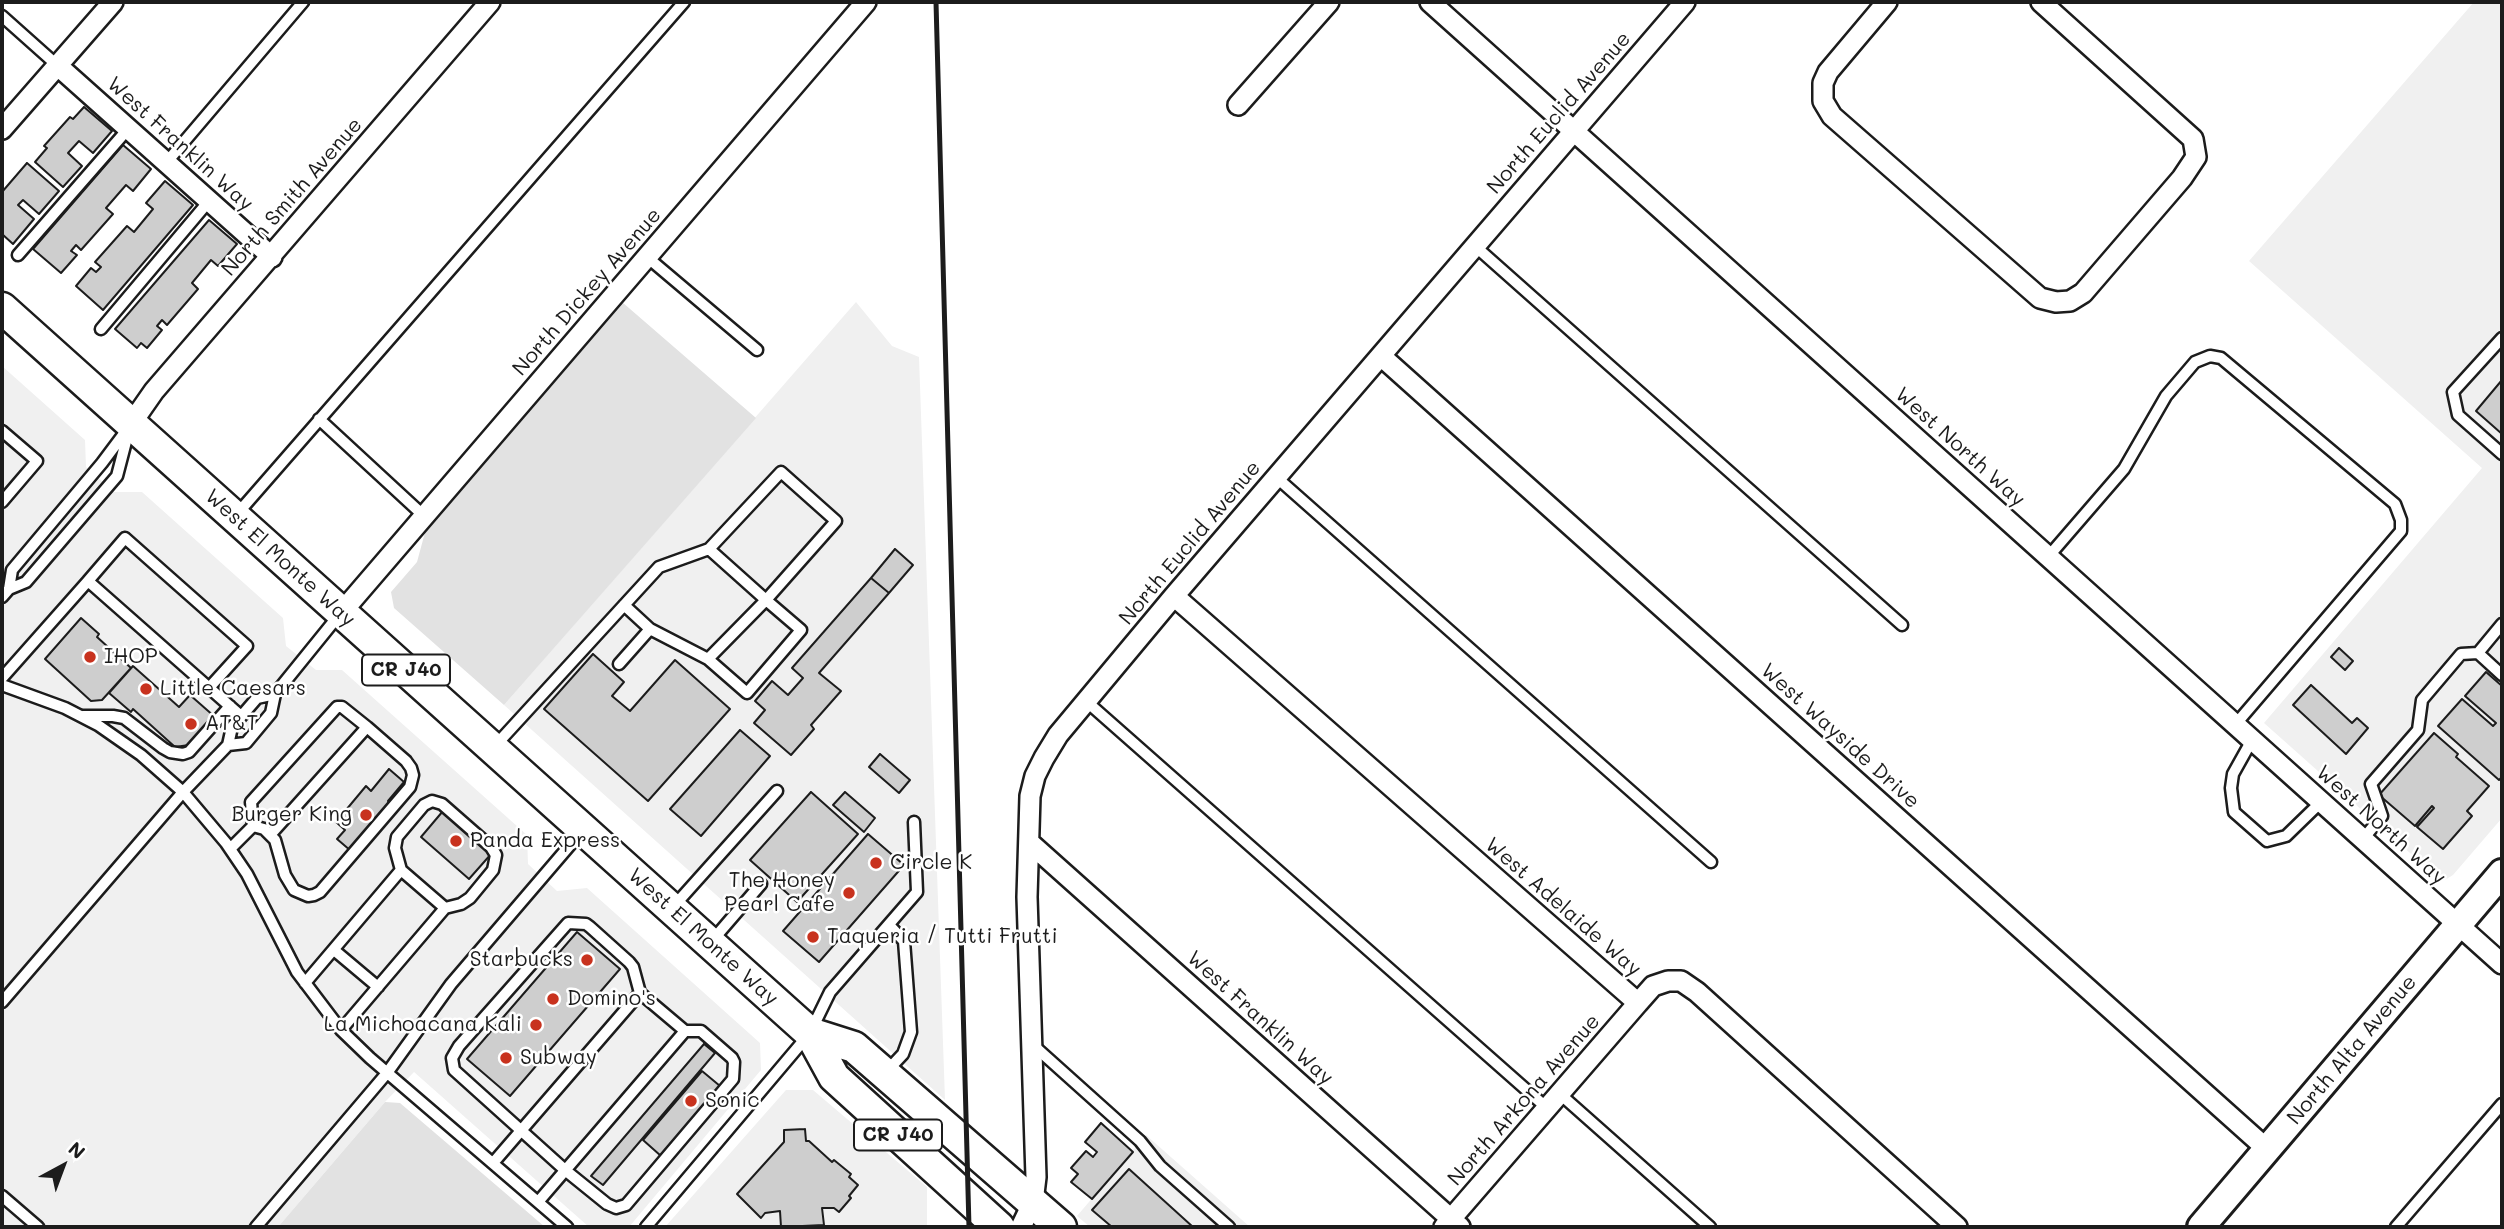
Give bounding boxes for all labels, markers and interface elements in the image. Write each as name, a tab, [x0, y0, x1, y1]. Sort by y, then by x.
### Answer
street label: North Euclid Avenue	[1482, 27, 1636, 199]
street label: West Franklin Way	[102, 72, 258, 216]
street label: North Smith Avenue	[216, 113, 368, 281]
street label: North Dickey Avenue	[507, 203, 667, 381]
street label: West North Way	[1890, 382, 2030, 512]
street label: North Euclid Avenue	[1114, 456, 1266, 630]
street label: West El Monte Way	[200, 484, 360, 632]
place label: IHOP	[104, 644, 158, 670]
marker: IHOP	[82, 649, 98, 665]
road number: CR J40	[362, 654, 450, 685]
street label: West Wayside Drive	[1755, 658, 1925, 814]
place label: Little Caesars	[160, 676, 306, 702]
marker: Little Caesars	[138, 681, 154, 697]
place label: AT&T	[205, 711, 258, 737]
marker: AT&T	[183, 716, 199, 732]
street label: West North Way	[2311, 760, 2451, 890]
place label: Burger King	[232, 802, 352, 828]
marker: Burger King	[358, 807, 374, 823]
place label: Panda Express	[470, 828, 620, 854]
street label: West Adelaide Way	[1480, 832, 1646, 982]
marker: Panda Express	[448, 833, 464, 849]
place label: Circle K	[890, 850, 972, 876]
marker: Circle K	[868, 855, 884, 871]
street label: West El Monte Way	[623, 863, 783, 1011]
place label: The Honey Pearl Cafe	[724, 868, 835, 918]
marker: The Honey Pearl Cafe	[841, 885, 857, 901]
place label: Taqueria / Tutti Frutti	[827, 924, 1058, 950]
marker: Taqueria / Tutti Frutti	[805, 929, 821, 945]
street label: West Franklin Way	[1182, 946, 1338, 1090]
place label: Starbucks	[470, 947, 573, 973]
marker: Starbucks	[579, 952, 595, 968]
street label: North Alta Avenue	[2282, 970, 2422, 1130]
place label: Domino's	[567, 986, 656, 1012]
marker: Domino's	[545, 991, 561, 1007]
street label: North Arkona Avenue	[1443, 1009, 1605, 1191]
place label: La Michoacana Kali	[324, 1012, 522, 1038]
marker: La Michoacana Kali	[528, 1017, 544, 1033]
place label: Subway	[520, 1045, 597, 1071]
marker: Subway	[498, 1050, 514, 1066]
place label: Sonic	[705, 1088, 760, 1114]
marker: Sonic	[683, 1093, 699, 1109]
road number: CR J40	[854, 1120, 942, 1150]
north arrow	[28, 1131, 98, 1201]
text: N	[63, 1136, 91, 1164]

